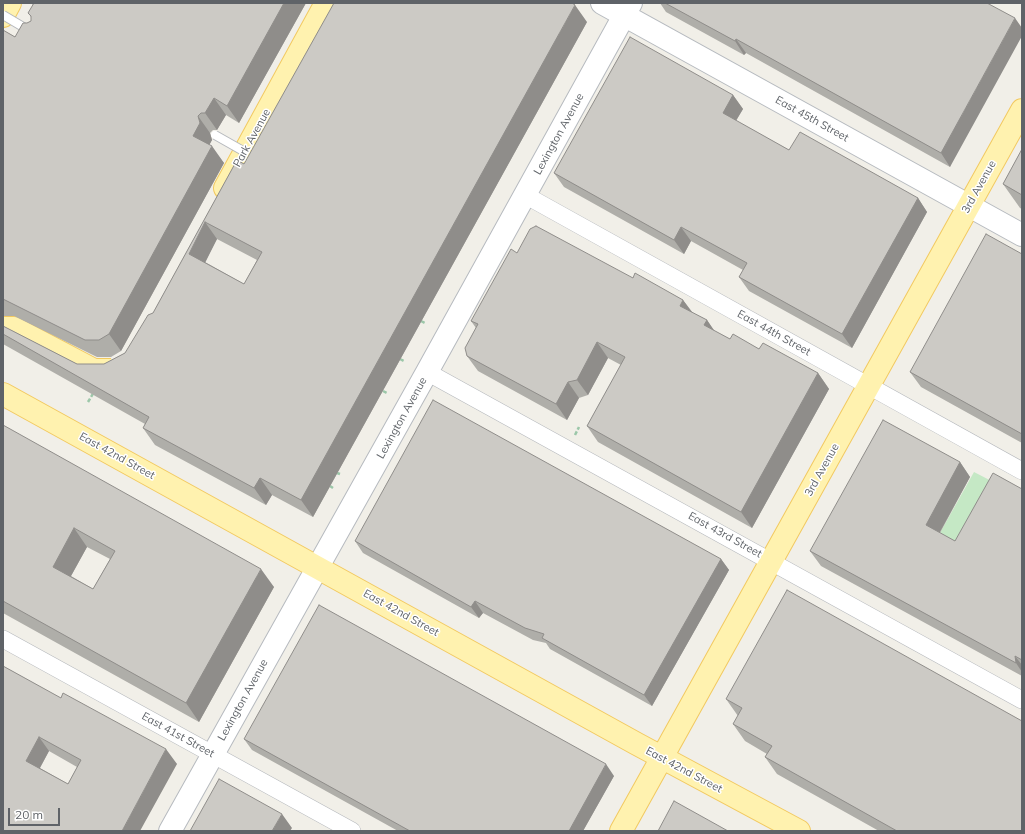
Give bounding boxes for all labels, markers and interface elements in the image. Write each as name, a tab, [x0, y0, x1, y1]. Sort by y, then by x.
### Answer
street label: Lexington Avenue	[531, 91, 587, 177]
street label: East 45th Street	[773, 93, 851, 145]
street label: Park Avenue	[231, 107, 273, 169]
street label: 3rd Avenue	[959, 158, 999, 216]
street label: East 44th Street	[735, 307, 813, 359]
street label: Lexington Avenue	[374, 375, 430, 461]
street label: East 42nd Street	[77, 430, 157, 482]
street label: 3rd Avenue	[802, 441, 842, 499]
street label: East 43rd Street	[686, 509, 764, 561]
street label: East 42nd Street	[361, 587, 441, 639]
street label: Lexington Avenue	[215, 657, 271, 743]
street label: East 41st Street	[139, 710, 217, 760]
street label: East 42nd Street	[644, 744, 724, 796]
scale bar	[10, 800, 62, 826]
text: 20 m	[15, 807, 43, 822]

